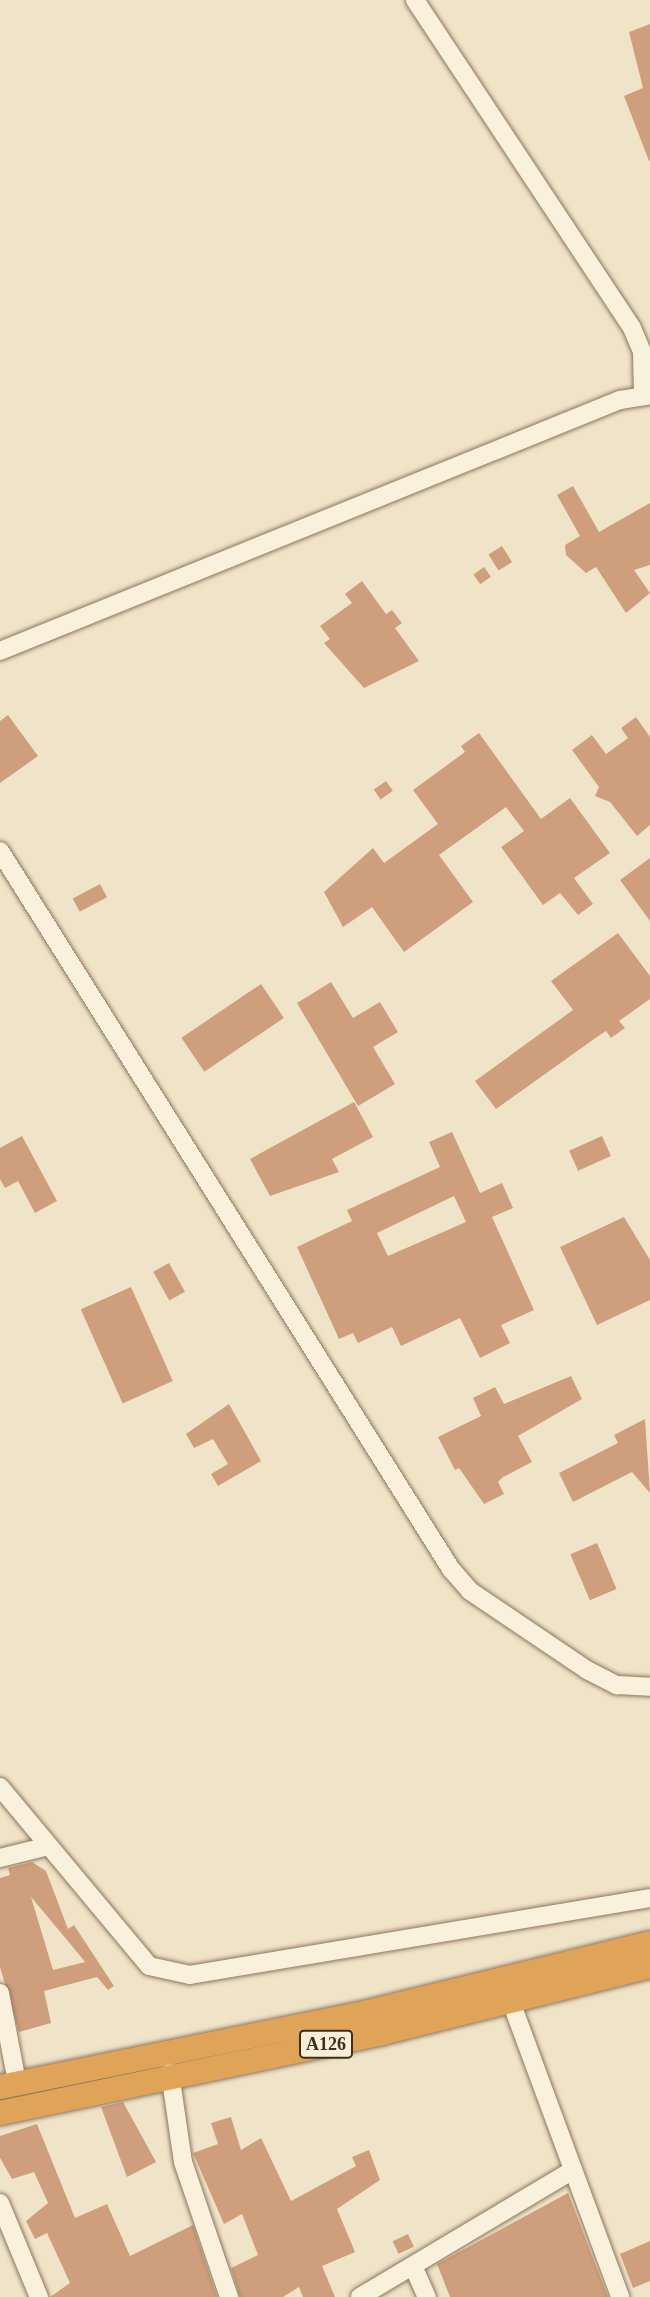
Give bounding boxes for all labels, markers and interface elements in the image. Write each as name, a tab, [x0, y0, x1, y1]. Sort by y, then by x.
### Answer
road number: A126	[298, 2030, 354, 2058]

